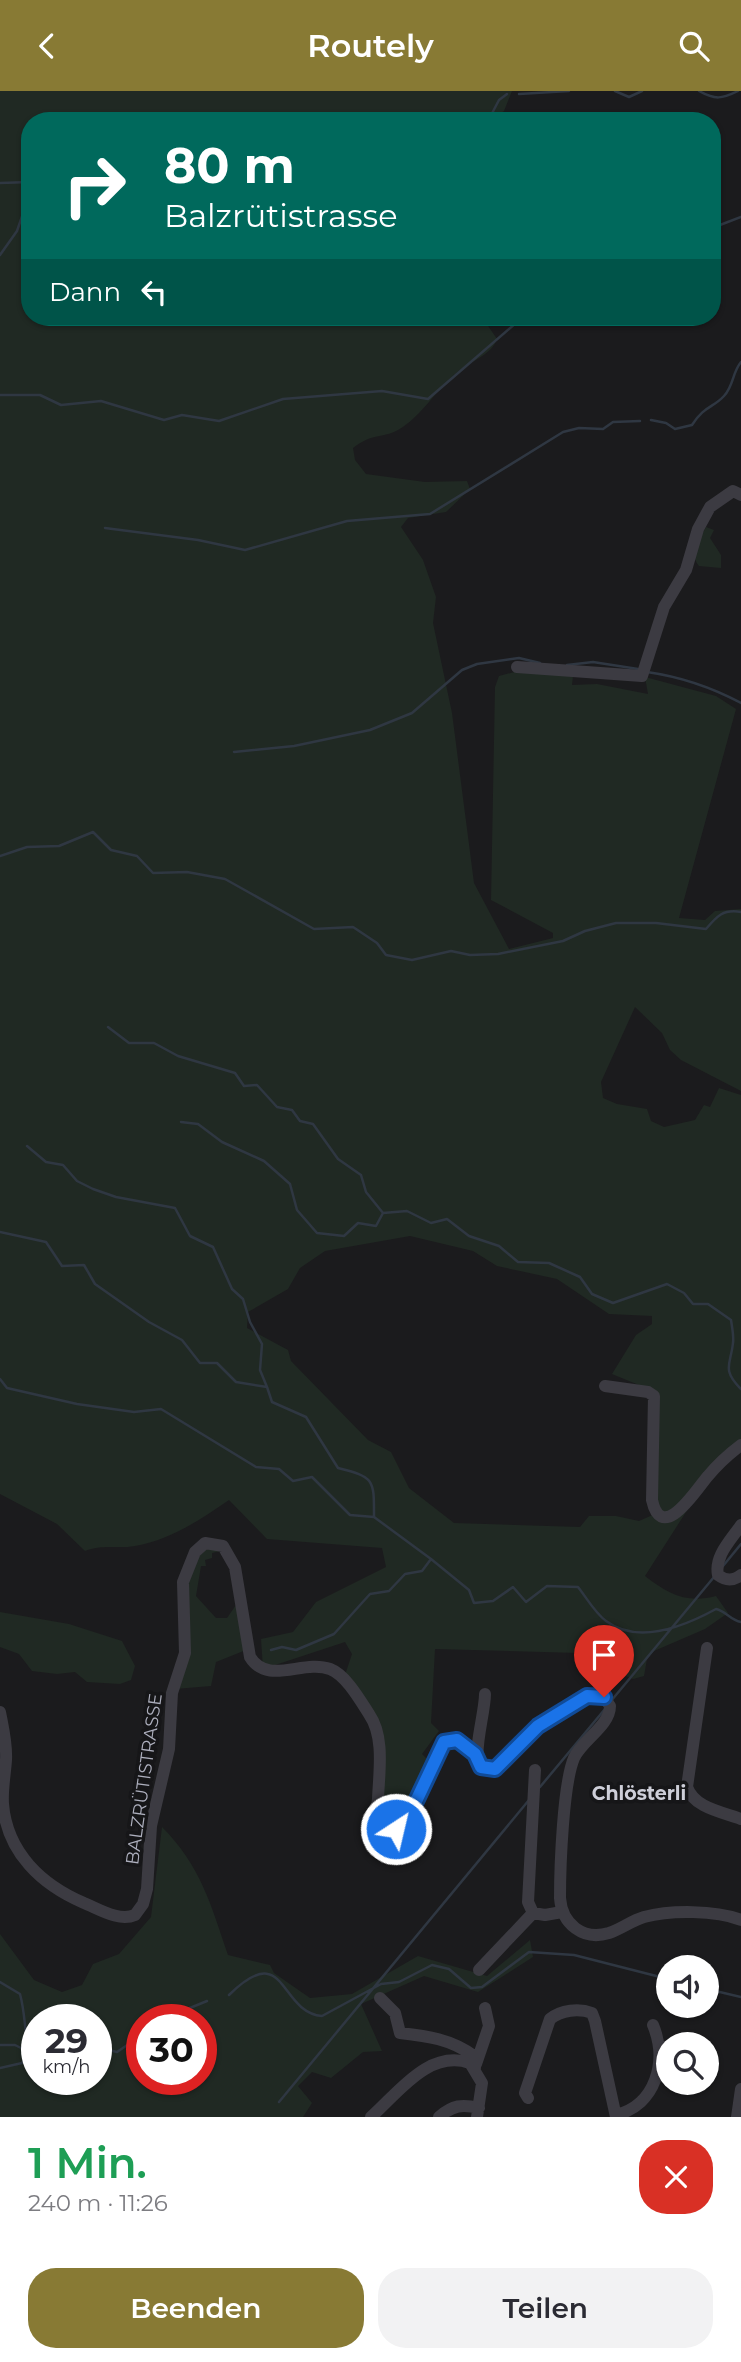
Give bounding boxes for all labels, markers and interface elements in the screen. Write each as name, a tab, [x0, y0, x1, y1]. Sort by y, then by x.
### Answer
text: Routely	[307, 26, 434, 65]
icon: back	[28, 27, 66, 65]
icon: search	[675, 27, 713, 65]
text: 80 m	[164, 136, 295, 195]
icon: right	[49, 140, 140, 231]
text: Balzrütistrasse	[164, 196, 397, 235]
icon: left	[135, 273, 173, 311]
text: Dann	[49, 276, 121, 308]
pin	[574, 1625, 634, 1697]
icon: arrive	[585, 1636, 623, 1674]
street label: BALZRÜTISTRASSE	[121, 1692, 167, 1866]
district label: Chlösterli	[592, 1782, 686, 1805]
position arrow	[359, 1792, 433, 1866]
map controls	[656, 1955, 719, 2095]
button: sound	[656, 1955, 719, 2018]
speed limit sign: 30	[126, 2004, 217, 2095]
text: 29	[45, 2019, 88, 2062]
button: search	[656, 2032, 719, 2095]
text: km/h	[42, 2056, 91, 2078]
text: 1 Min.	[28, 2137, 147, 2189]
button: close	[639, 2140, 713, 2214]
text: 240 m · 11:26	[28, 2189, 168, 2217]
button: Beenden	[28, 2268, 364, 2348]
button: Teilen	[378, 2268, 713, 2348]

